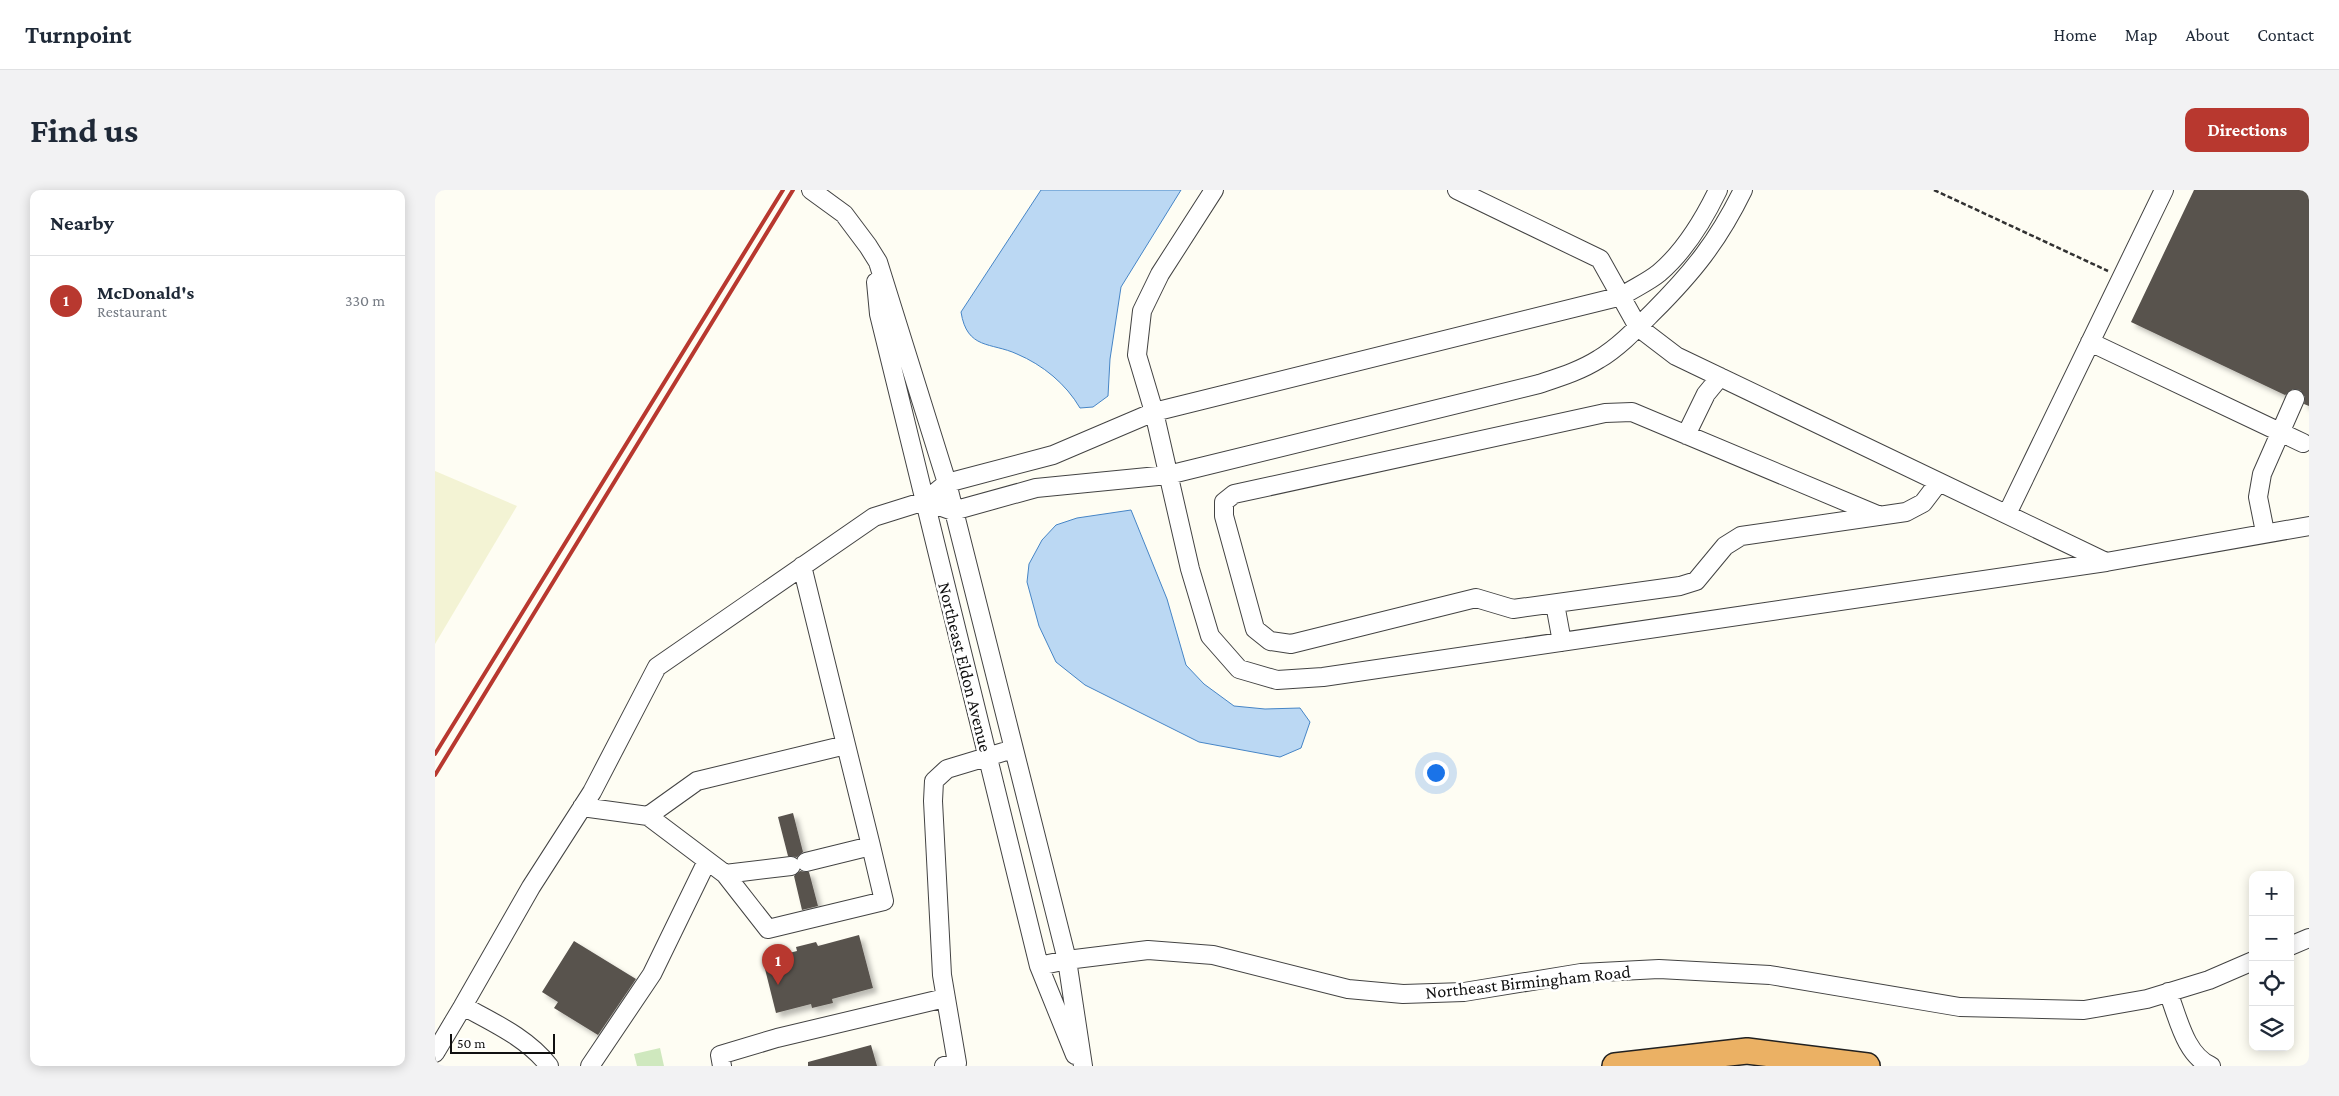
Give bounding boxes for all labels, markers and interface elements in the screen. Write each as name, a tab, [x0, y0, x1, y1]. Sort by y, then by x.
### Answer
text: Turnpoint	[25, 21, 131, 48]
text: Home	[2054, 25, 2097, 45]
text: Map	[2125, 25, 2157, 45]
text: About	[2185, 25, 2229, 45]
text: Contact	[2257, 25, 2314, 45]
button: Directions	[2185, 108, 2309, 152]
text: Find us	[30, 111, 138, 150]
text: Nearby	[50, 211, 114, 235]
text: McDonald's	[97, 282, 194, 303]
text: 1	[63, 292, 69, 309]
text: 330 m	[345, 292, 385, 309]
text: Restaurant	[97, 303, 167, 320]
street label: Northeast Eldon Avenue	[934, 580, 996, 754]
your location	[1423, 760, 1449, 786]
map controls	[2249, 871, 2294, 1051]
button: +	[2249, 871, 2294, 916]
button: −	[2249, 916, 2294, 961]
pin: 1	[762, 944, 794, 985]
street label: Northeast Birmingham Road	[1424, 961, 1632, 1003]
button: locate	[2249, 961, 2294, 1006]
button: layers	[2249, 1006, 2294, 1051]
scale bar	[450, 1031, 555, 1054]
text: 50 m	[457, 1035, 485, 1051]

